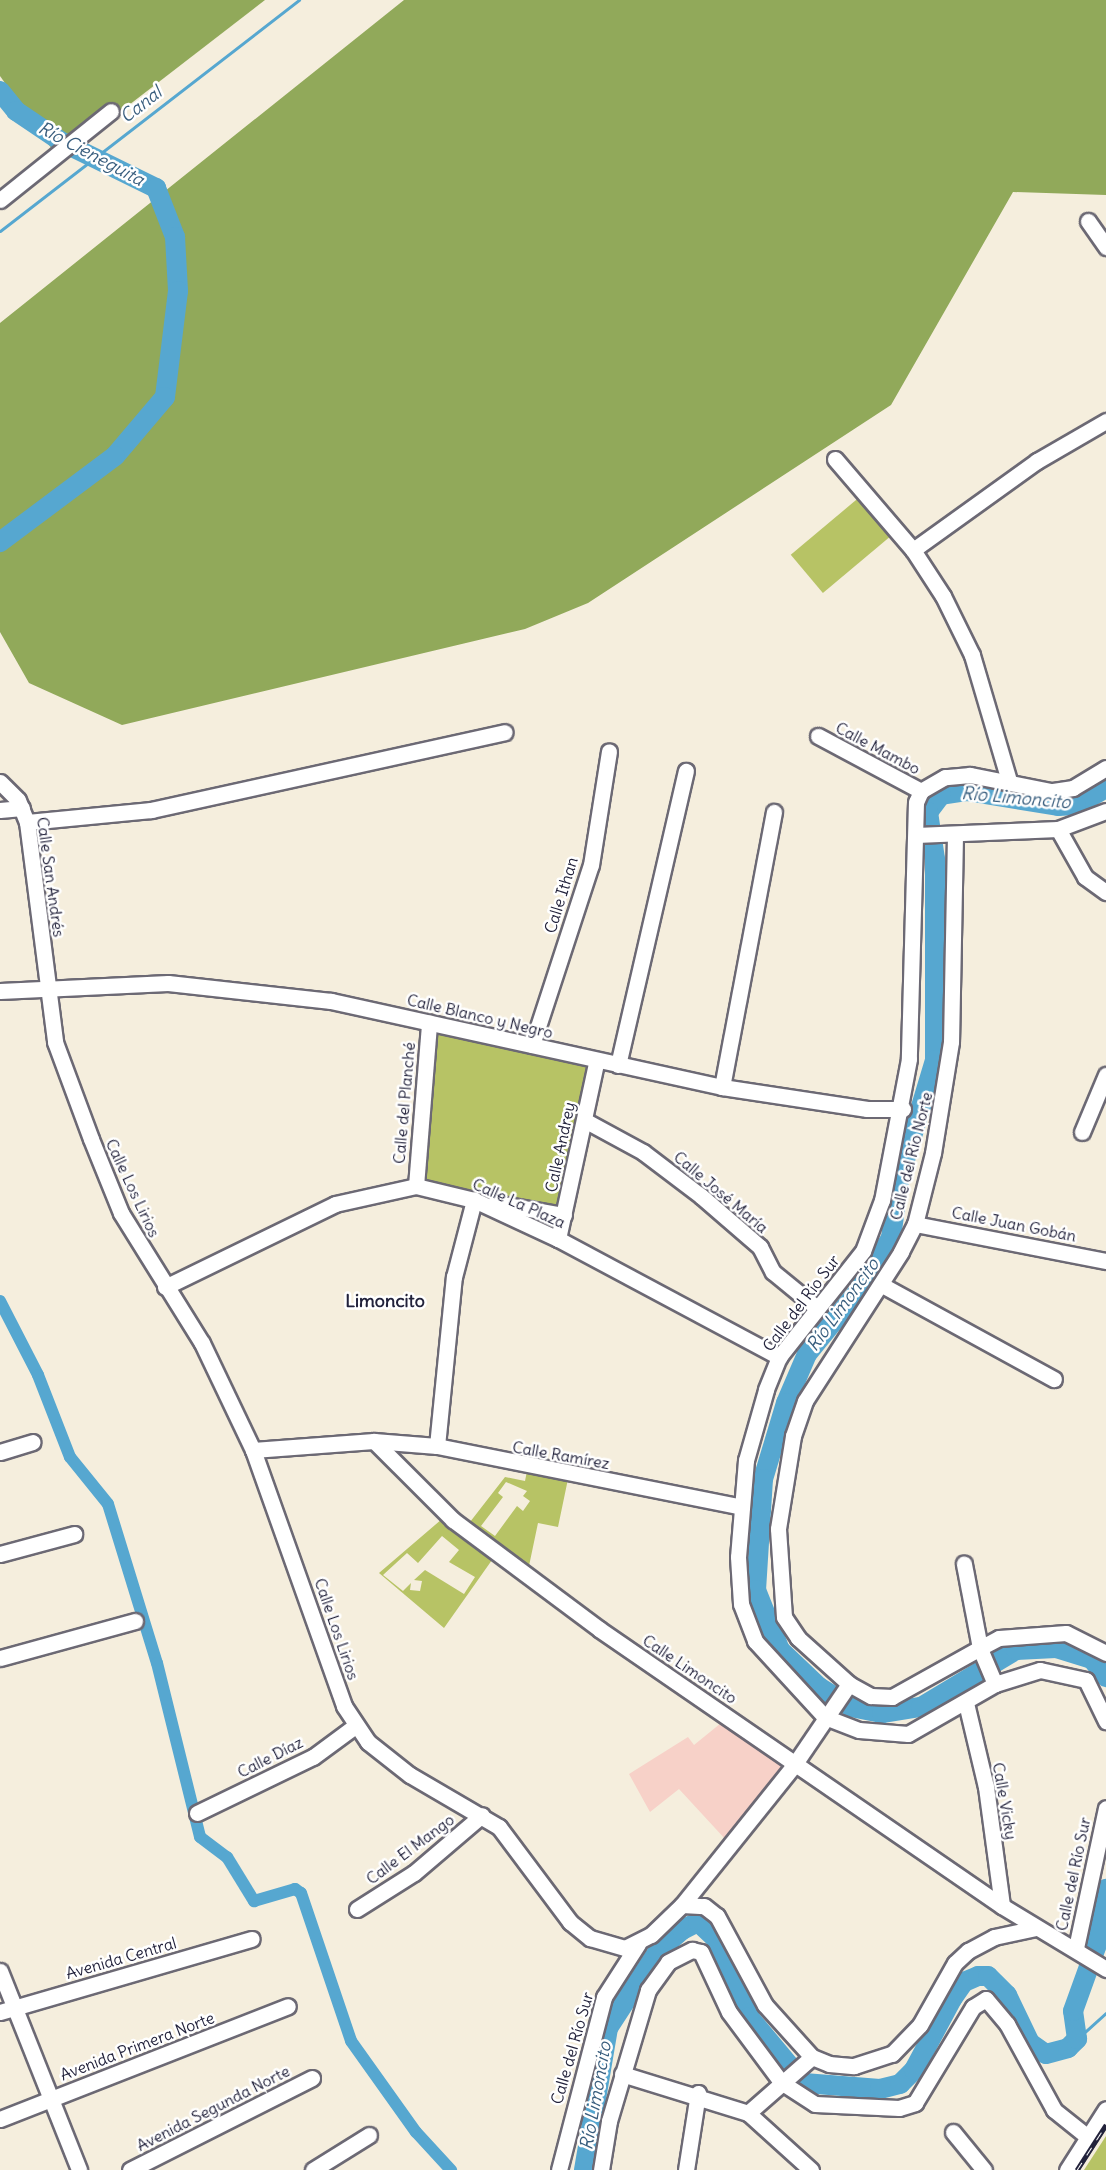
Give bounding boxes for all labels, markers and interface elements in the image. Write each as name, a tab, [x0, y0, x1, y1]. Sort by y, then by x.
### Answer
water label: Canal	[116, 82, 166, 128]
water label: Río Cieneguita	[34, 117, 148, 191]
street label: Calle Mambo	[832, 718, 924, 778]
water label: Río Limoncito	[961, 782, 1071, 814]
street label: Calle San Andrés	[33, 816, 69, 938]
street label: Calle Ithan	[540, 855, 582, 935]
street label: Calle Blanco y Negro	[405, 990, 555, 1042]
street label: Calle del Planché	[389, 1041, 419, 1165]
street label: Calle del Río Norte	[886, 1090, 936, 1222]
street label: Calle Andrey	[541, 1100, 579, 1194]
street label: Calle Los Lirios	[102, 1136, 164, 1240]
street label: Calle José María	[670, 1147, 772, 1237]
street label: Calle La Plaza	[470, 1174, 568, 1232]
street label: Calle Juan Gobán	[950, 1203, 1078, 1245]
street label: Calle del Río Sur	[758, 1251, 844, 1355]
water label: Río Limoncito	[802, 1254, 884, 1356]
district label: Limoncito	[345, 1290, 425, 1312]
street label: Calle Ramírez	[511, 1437, 611, 1473]
street label: Calle Los Lirios	[311, 1576, 363, 1682]
street label: Calle Limoncito	[639, 1630, 741, 1708]
street label: Calle Díaz	[234, 1732, 306, 1782]
street label: Calle Vicky	[989, 1761, 1021, 1841]
street label: Calle El Mango	[362, 1810, 458, 1888]
street label: Calle del Río Sur	[1052, 1815, 1094, 1933]
street label: Avenida Central	[64, 1933, 178, 1983]
street label: Calle del Río Sur	[547, 1990, 597, 2106]
street label: Avenida Primera Norte	[57, 2008, 217, 2084]
water label: Río Limoncito	[576, 2040, 616, 2152]
street label: Avenida Segunda Norte	[133, 2061, 293, 2155]

